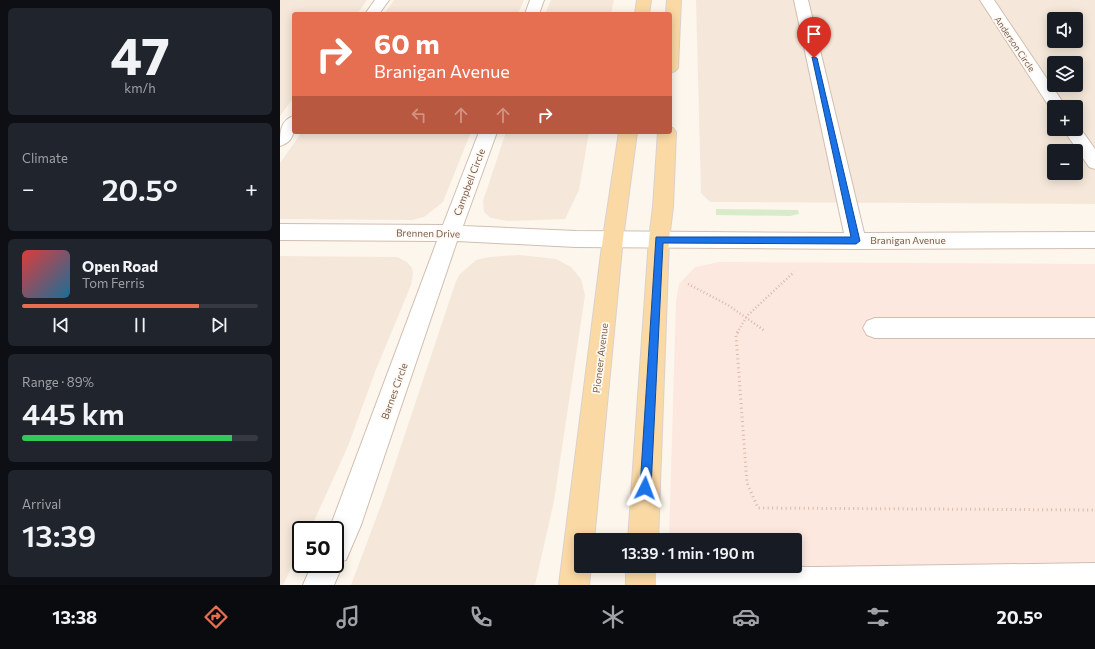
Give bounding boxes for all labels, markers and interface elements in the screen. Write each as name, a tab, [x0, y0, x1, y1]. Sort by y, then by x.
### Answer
map controls	[1047, 12, 1083, 180]
button: sound	[1047, 12, 1083, 48]
street label: Anderson Circle	[992, 14, 1038, 74]
pin	[797, 17, 831, 58]
text: 47	[110, 22, 170, 86]
icon: arrive	[803, 23, 825, 45]
text: 60 m	[374, 26, 440, 60]
icon: right	[308, 28, 360, 80]
button: layers	[1047, 56, 1083, 92]
text: Branigan Avenue	[374, 60, 510, 82]
text: km/h	[124, 80, 156, 96]
button: +	[1047, 100, 1083, 136]
icon: left	[408, 104, 430, 126]
icon: ahead	[450, 104, 472, 126]
icon: ahead	[492, 104, 514, 126]
icon: right	[534, 104, 556, 126]
button: −	[1047, 144, 1083, 180]
street label: Campbell Circle	[451, 147, 487, 217]
text: Climate	[22, 150, 68, 166]
text: 20.5°	[102, 170, 178, 207]
text: −	[22, 175, 35, 202]
text: +	[245, 175, 258, 202]
street label: Brennen Drive	[396, 226, 460, 240]
street label: Branigan Avenue	[870, 234, 946, 246]
text: Open Road	[82, 257, 158, 275]
text: Tom Ferris	[82, 275, 145, 291]
icon: previous	[50, 314, 72, 336]
icon: pause	[129, 314, 151, 336]
icon: next	[208, 314, 230, 336]
street label: Pioneer Avenue	[590, 322, 610, 394]
street label: Barnes Circle	[378, 361, 410, 421]
text: Range · 89%	[22, 374, 94, 390]
text: 445 km	[22, 394, 125, 431]
position arrow	[624, 467, 666, 509]
text: Arrival	[22, 496, 61, 512]
text: 13:39	[22, 516, 96, 553]
speed limit sign: 50	[292, 521, 344, 573]
text: 13:39 · 1 min · 190 m	[621, 544, 755, 562]
icon: directions	[202, 603, 230, 631]
icon: music	[334, 603, 362, 631]
icon: phone	[467, 603, 495, 631]
icon: climate	[599, 603, 627, 631]
icon: car	[732, 603, 760, 631]
icon: filters	[864, 603, 892, 631]
text: 13:38	[52, 606, 97, 628]
text: 20.5°	[997, 606, 1043, 628]

